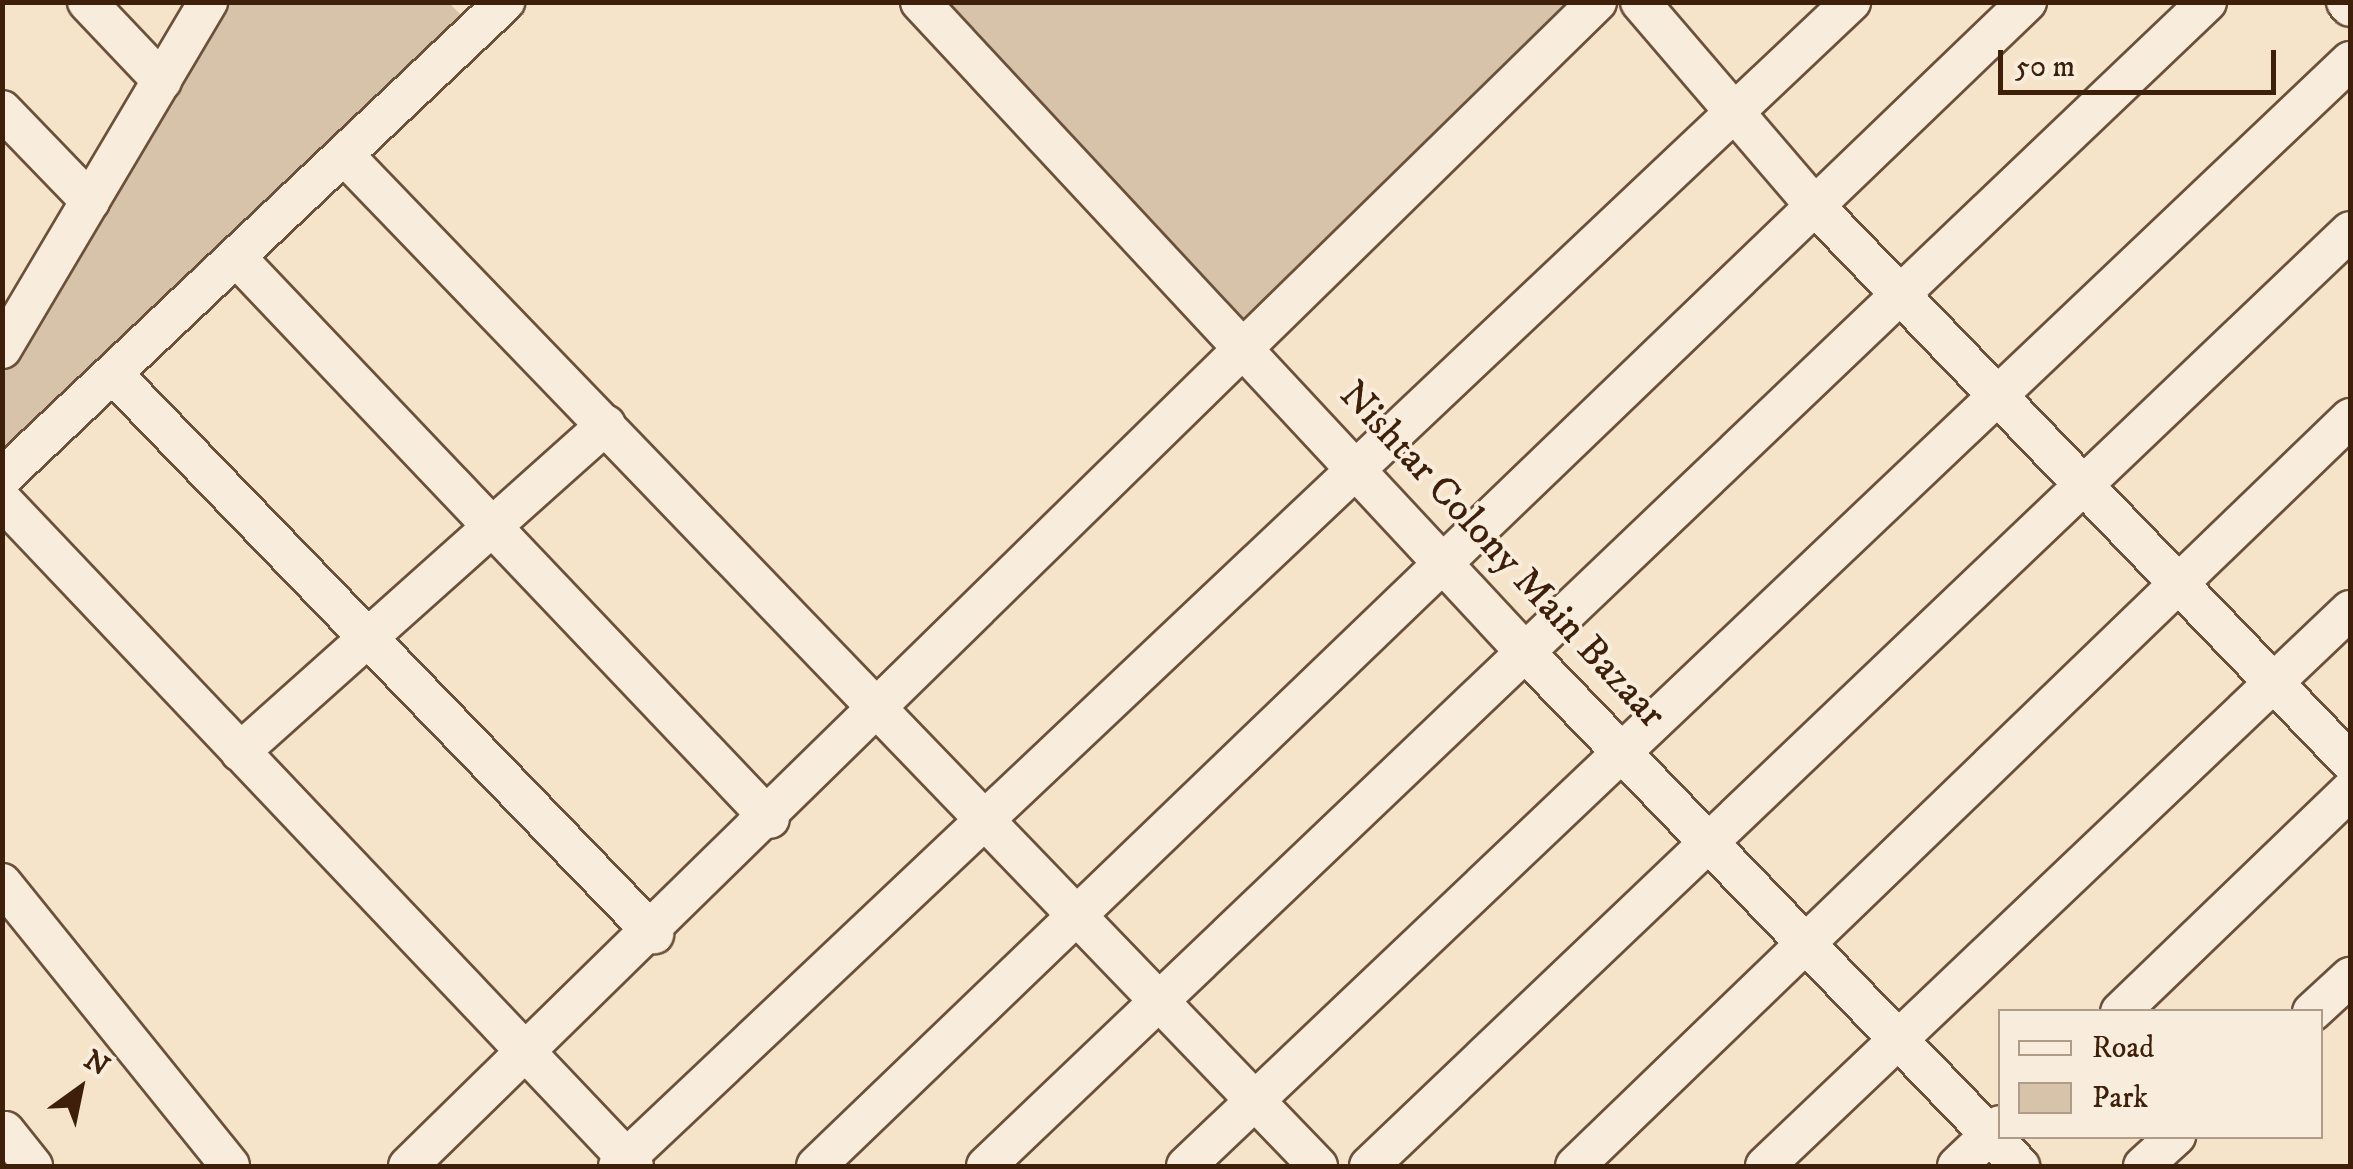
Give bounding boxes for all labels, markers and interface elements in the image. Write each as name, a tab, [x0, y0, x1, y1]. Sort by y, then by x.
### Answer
scale bar	[2003, 30, 2280, 92]
text: 50 m	[2015, 49, 2075, 86]
street label: Nishtar Colony Main Bazaar	[1329, 372, 1675, 738]
legend	[1998, 1009, 2323, 1139]
text: Road	[2092, 1030, 2154, 1067]
north arrow	[30, 1039, 130, 1139]
text: N	[77, 1042, 116, 1084]
text: Park	[2092, 1080, 2148, 1117]

